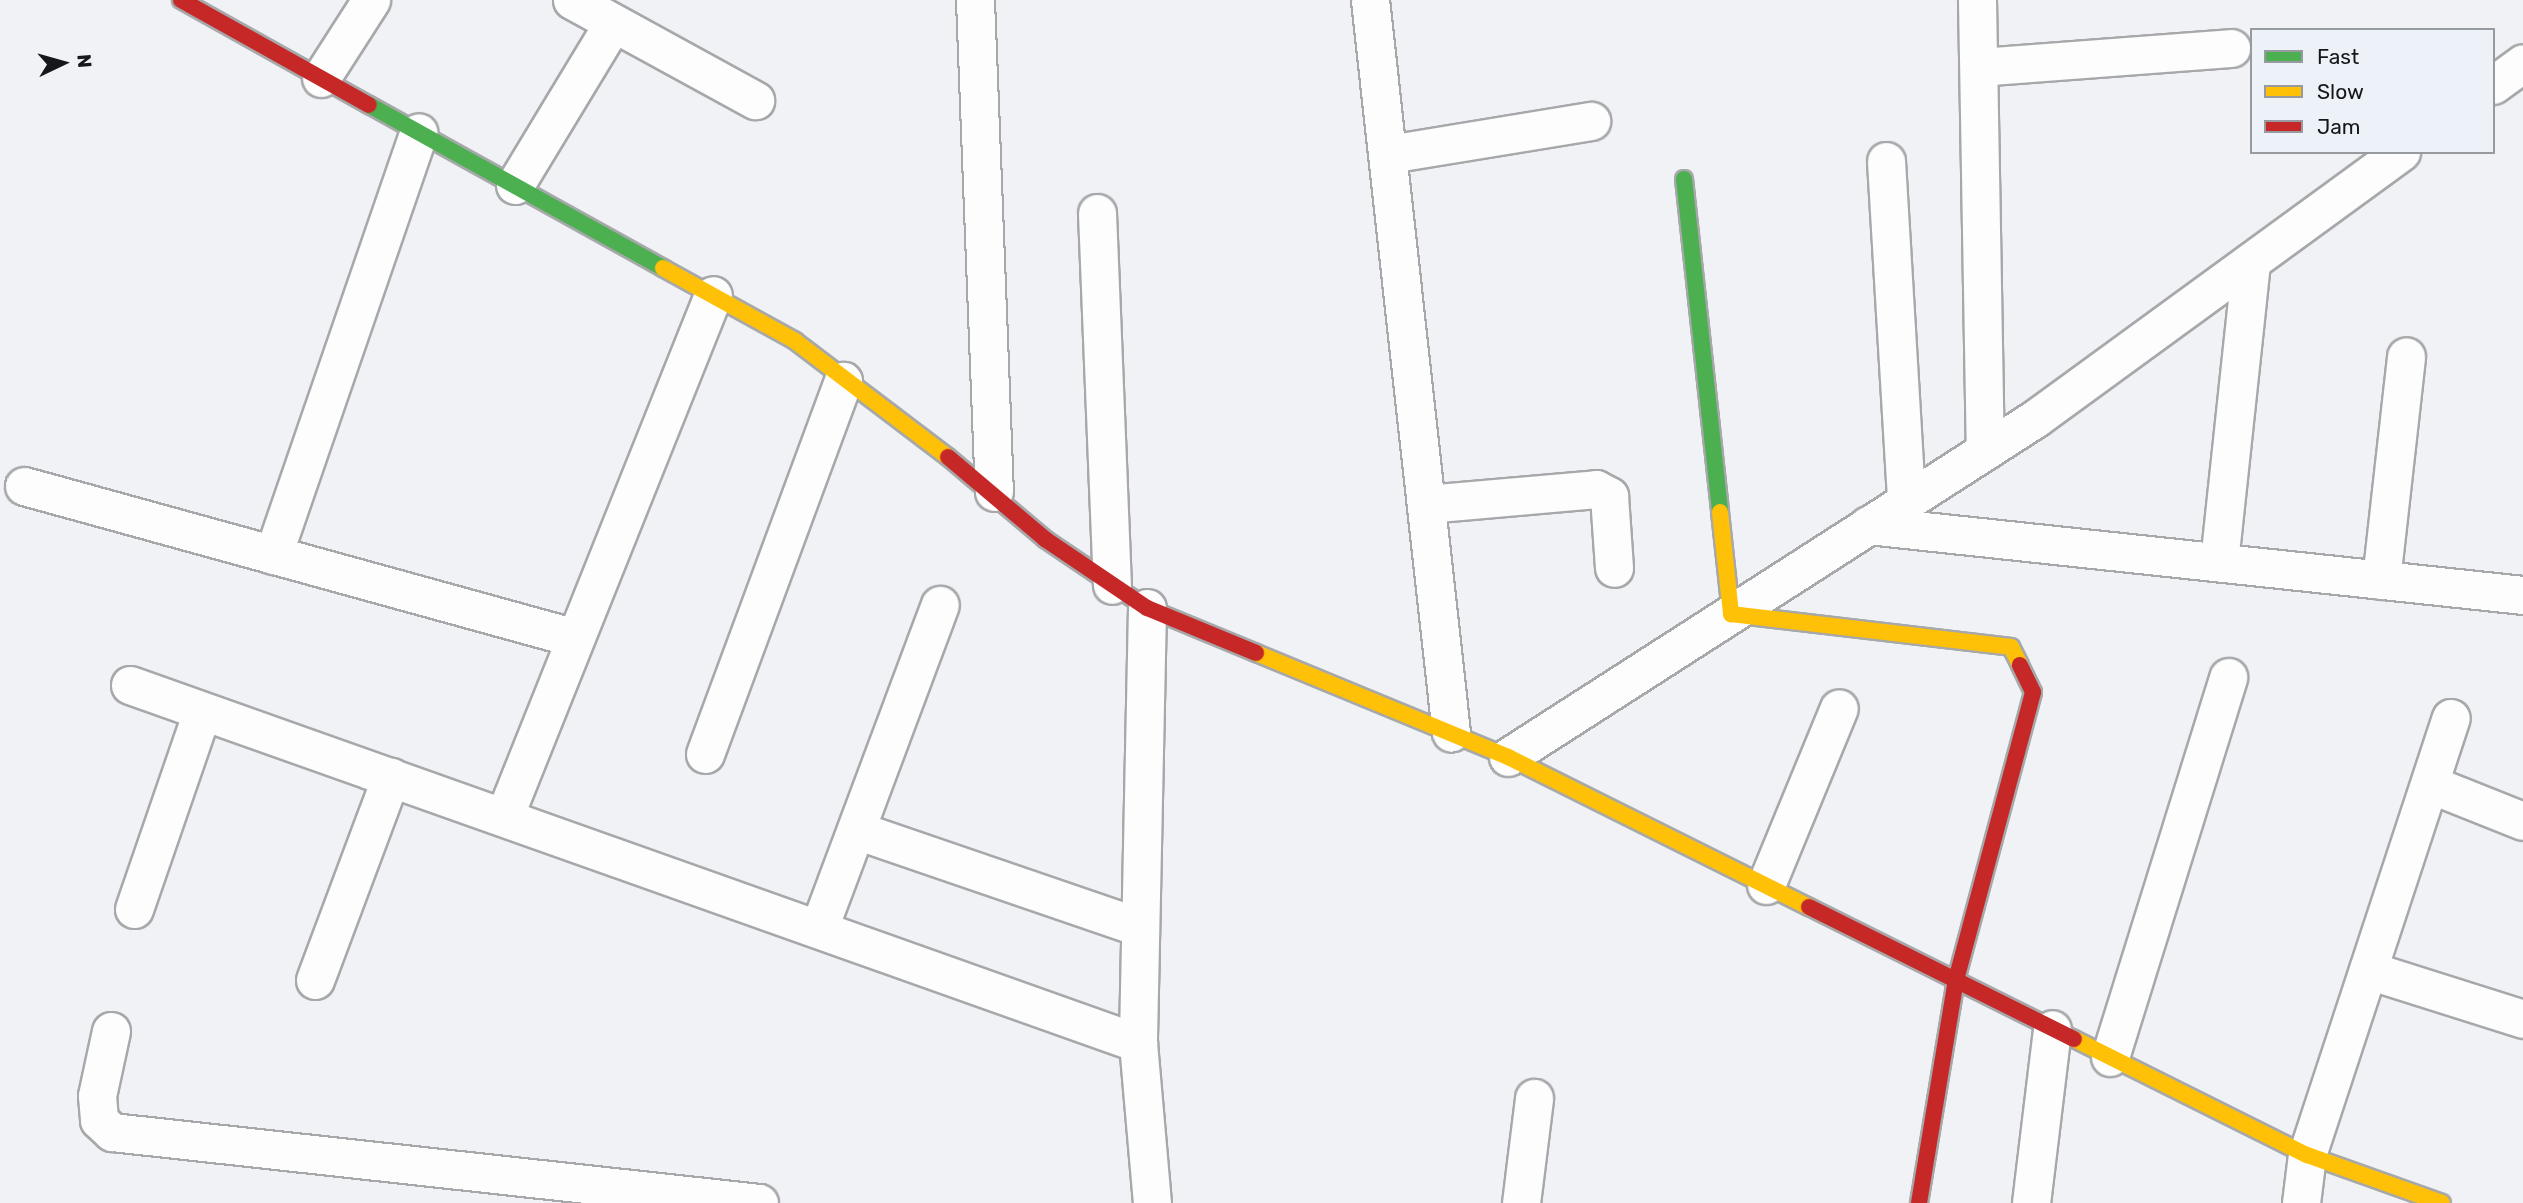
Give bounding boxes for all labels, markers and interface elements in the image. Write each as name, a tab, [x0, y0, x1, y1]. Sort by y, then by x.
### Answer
north arrow	[28, 28, 98, 98]
legend	[2250, 28, 2495, 154]
text: Fast	[2317, 44, 2359, 69]
text: N	[72, 53, 96, 69]
text: Slow	[2317, 79, 2364, 104]
text: Jam	[2317, 114, 2361, 139]

